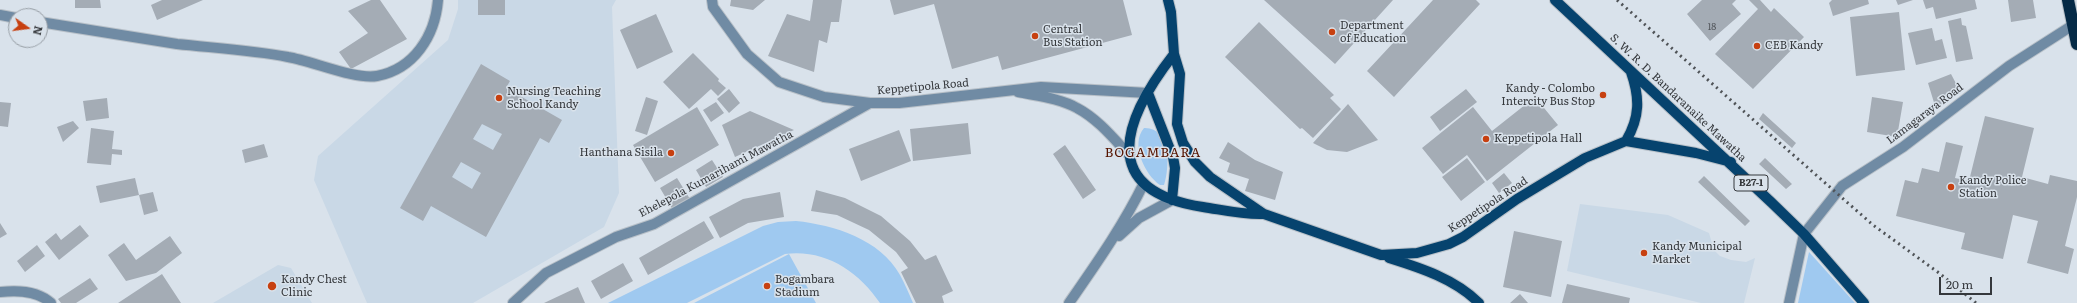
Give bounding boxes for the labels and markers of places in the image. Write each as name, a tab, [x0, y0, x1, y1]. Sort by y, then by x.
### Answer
place label: Department of Education	[1340, 19, 1406, 45]
place label: Central Bus Station	[1043, 23, 1103, 49]
marker: Department of Education	[1327, 27, 1337, 37]
marker: Central Bus Station	[1030, 31, 1040, 41]
place label: CEB Kandy	[1765, 39, 1823, 53]
marker: CEB Kandy	[1752, 41, 1762, 51]
place label: Kandy - Colombo Intercity Bus Stop	[1501, 82, 1595, 108]
place label: Nursing Teaching School Kandy	[507, 85, 601, 111]
marker: Kandy - Colombo Intercity Bus Stop	[1598, 90, 1608, 100]
marker: Nursing Teaching School Kandy	[494, 93, 504, 103]
place label: Keppetipola Hall	[1494, 132, 1582, 146]
marker: Keppetipola Hall	[1481, 134, 1491, 144]
place label: Hanthana Sisila	[580, 146, 663, 160]
marker: Hanthana Sisila	[666, 148, 676, 158]
place label: Kandy Police Station	[1959, 174, 2026, 200]
marker: Kandy Police Station	[1946, 182, 1956, 192]
place label: Kandy Municipal Market	[1652, 240, 1742, 266]
marker: Kandy Municipal Market	[1639, 248, 1649, 258]
place label: Kandy Chest Clinic	[281, 273, 347, 299]
place label: Bogambara Stadium	[775, 273, 835, 299]
marker: Kandy Chest Clinic	[266, 280, 278, 292]
marker: Bogambara Stadium	[762, 281, 772, 291]

